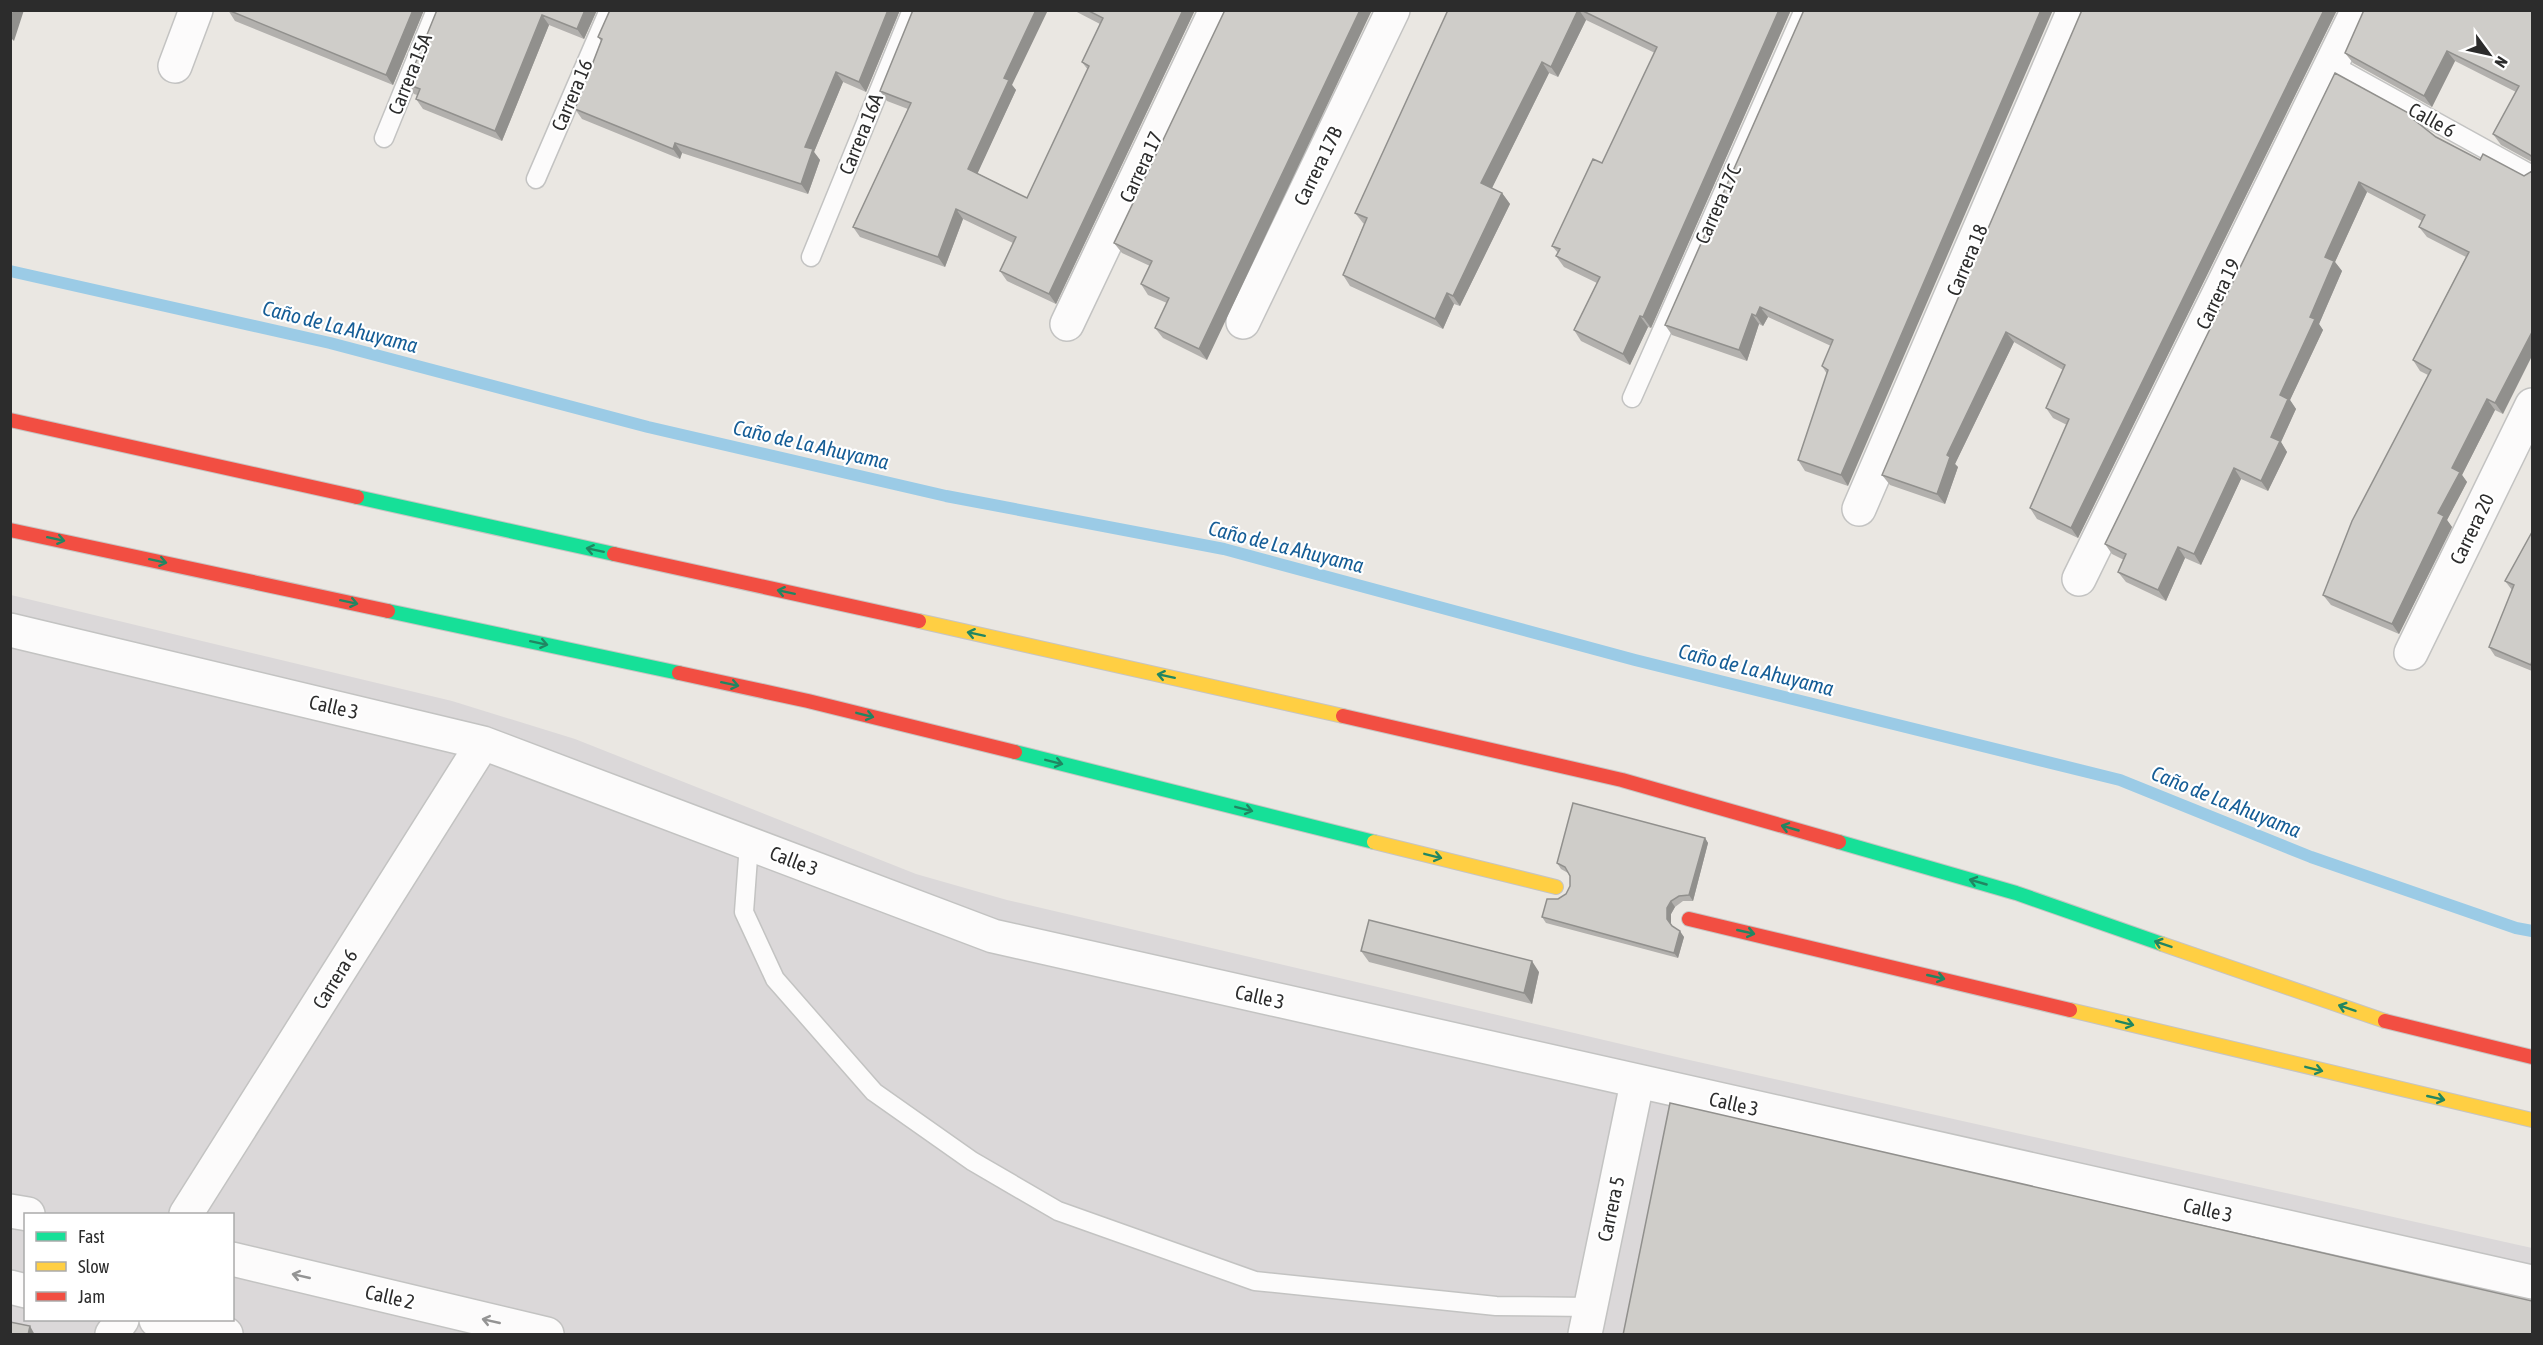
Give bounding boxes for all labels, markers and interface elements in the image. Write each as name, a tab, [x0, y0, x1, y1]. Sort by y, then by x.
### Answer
north arrow	[2459, 24, 2519, 84]
street label: Carrera 15A	[383, 30, 436, 118]
text: N	[2491, 53, 2512, 71]
street label: Carrera 16	[546, 56, 597, 134]
street label: Carrera 16A	[834, 90, 887, 178]
street label: Calle 6	[2405, 97, 2460, 142]
street label: Carrera 17B	[1289, 122, 1347, 209]
street label: Carrera 17	[1114, 128, 1167, 206]
street label: Carrera 17C	[1690, 161, 1745, 247]
street label: Carrera 18	[1941, 221, 1992, 299]
street label: Carrera 19	[2191, 255, 2244, 333]
water label: Caño de La Ahuyama	[260, 295, 421, 357]
water label: Caño de La Ahuyama	[731, 414, 892, 474]
street label: Carrera 20	[2445, 490, 2498, 568]
water label: Caño de La Ahuyama	[1206, 515, 1367, 577]
one-way arrow	[45, 534, 65, 545]
one-way arrow	[586, 543, 605, 555]
one-way arrow	[148, 556, 167, 567]
one-way arrow	[776, 585, 795, 597]
one-way arrow	[339, 597, 358, 608]
one-way arrow	[967, 628, 986, 639]
one-way arrow	[529, 638, 549, 649]
water label: Caño de La Ahuyama	[1676, 638, 1837, 700]
one-way arrow	[1157, 670, 1177, 681]
one-way arrow	[720, 679, 739, 690]
street label: Calle 3	[307, 690, 361, 723]
one-way arrow	[855, 710, 874, 722]
one-way arrow	[1045, 757, 1064, 769]
water label: Caño de La Ahuyama	[2148, 760, 2305, 842]
one-way arrow	[1234, 804, 1253, 816]
one-way arrow	[1781, 822, 1800, 833]
street label: Calle 3	[767, 841, 822, 880]
one-way arrow	[1423, 851, 1442, 863]
one-way arrow	[1969, 876, 1988, 887]
one-way arrow	[1736, 927, 1755, 939]
one-way arrow	[2154, 937, 2173, 948]
street label: Carrera 6	[307, 945, 362, 1013]
one-way arrow	[1926, 971, 1945, 983]
street label: Calle 3	[1233, 980, 1287, 1013]
one-way arrow	[2338, 1001, 2357, 1012]
one-way arrow	[2115, 1017, 2134, 1029]
one-way arrow	[2305, 1063, 2324, 1075]
street label: Calle 3	[1707, 1087, 1761, 1120]
one-way arrow	[2426, 1092, 2445, 1104]
street label: Carrera 5	[1592, 1174, 1629, 1244]
street label: Calle 3	[2181, 1193, 2235, 1226]
legend	[24, 1213, 234, 1321]
text: Fast	[78, 1226, 105, 1247]
text: Slow	[78, 1256, 109, 1277]
one-way arrow	[292, 1269, 311, 1281]
street label: Calle 2	[363, 1280, 417, 1313]
text: Jam	[78, 1286, 105, 1307]
one-way arrow	[481, 1315, 501, 1326]

